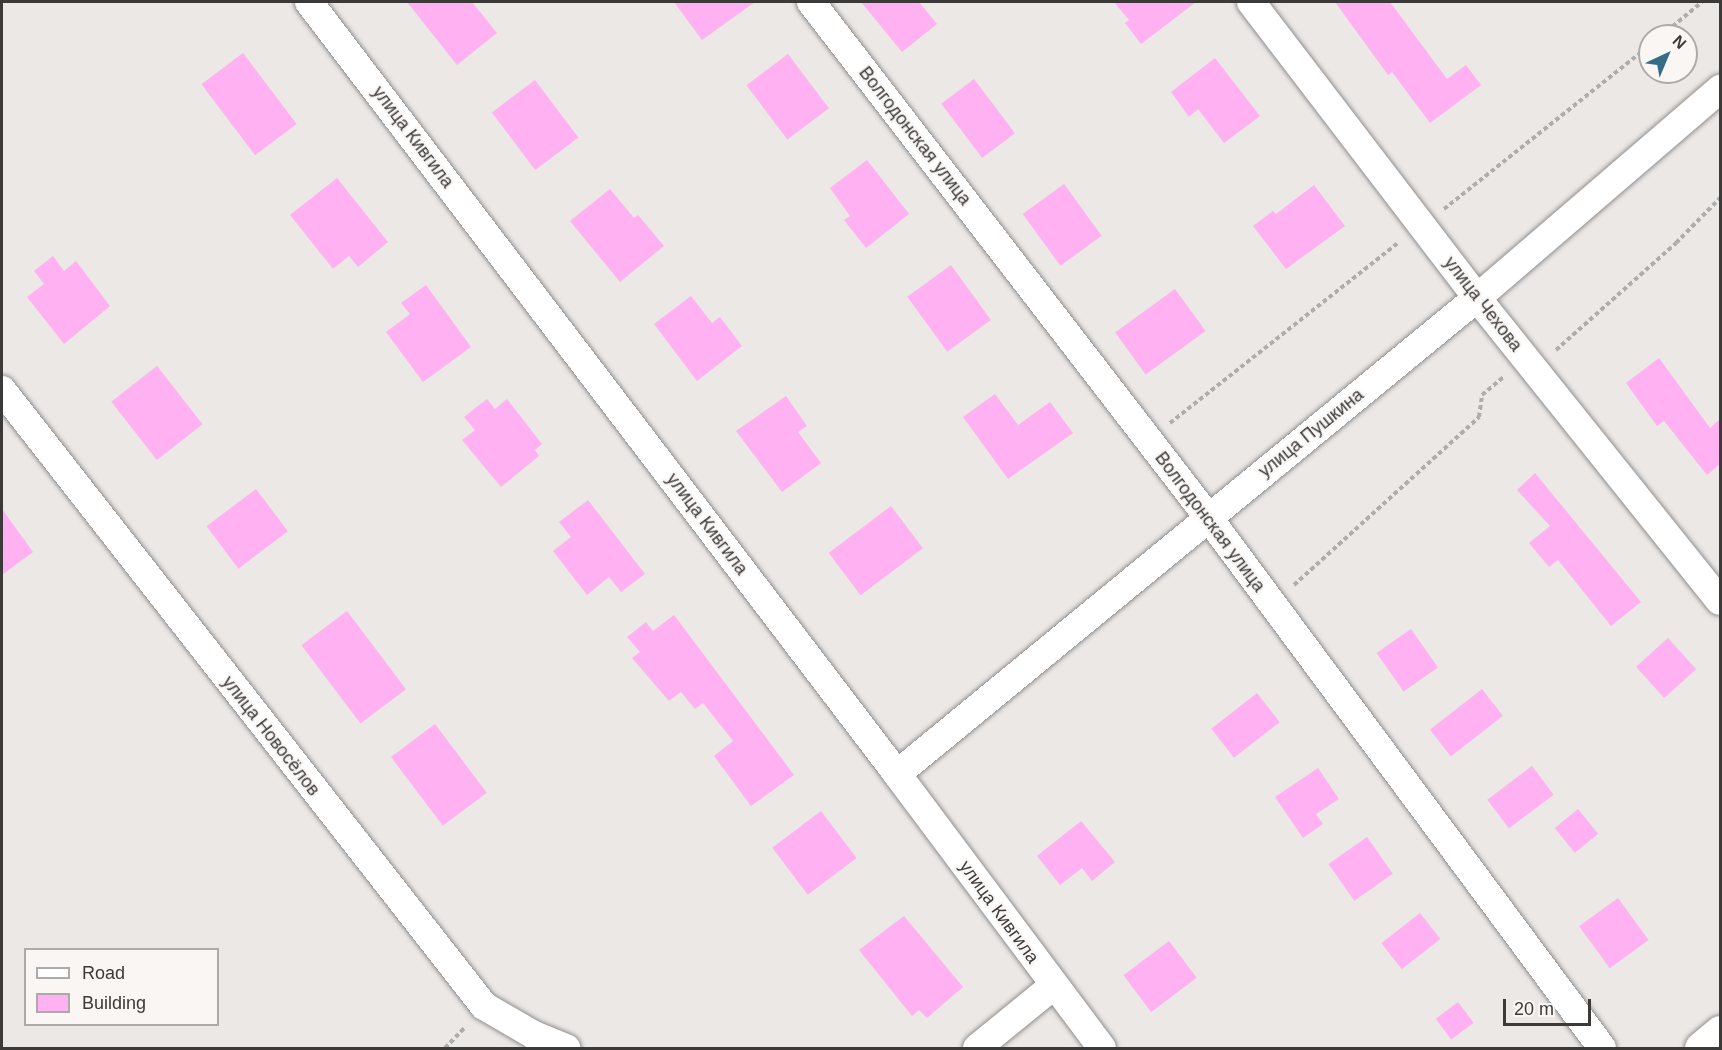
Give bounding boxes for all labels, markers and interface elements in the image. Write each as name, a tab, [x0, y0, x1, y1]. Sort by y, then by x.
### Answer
north arrow	[1638, 24, 1698, 84]
text: N	[1669, 32, 1690, 52]
street label: Волгодонская улица	[854, 62, 976, 210]
street label: улица Кивгила	[368, 82, 458, 192]
street label: улица Чехова	[1439, 252, 1527, 356]
street label: улица Пушкина	[1254, 384, 1368, 482]
street label: Волгодонская улица	[1150, 448, 1270, 596]
street label: улица Кивгила	[662, 469, 752, 579]
street label: улица Новосёлов	[217, 672, 325, 800]
street label: улица Кивгила	[954, 856, 1044, 968]
legend	[24, 948, 219, 1026]
text: Road	[82, 963, 125, 983]
scale bar	[1506, 987, 1594, 1025]
text: Building	[82, 993, 146, 1013]
text: 20 m	[1514, 999, 1554, 1019]

